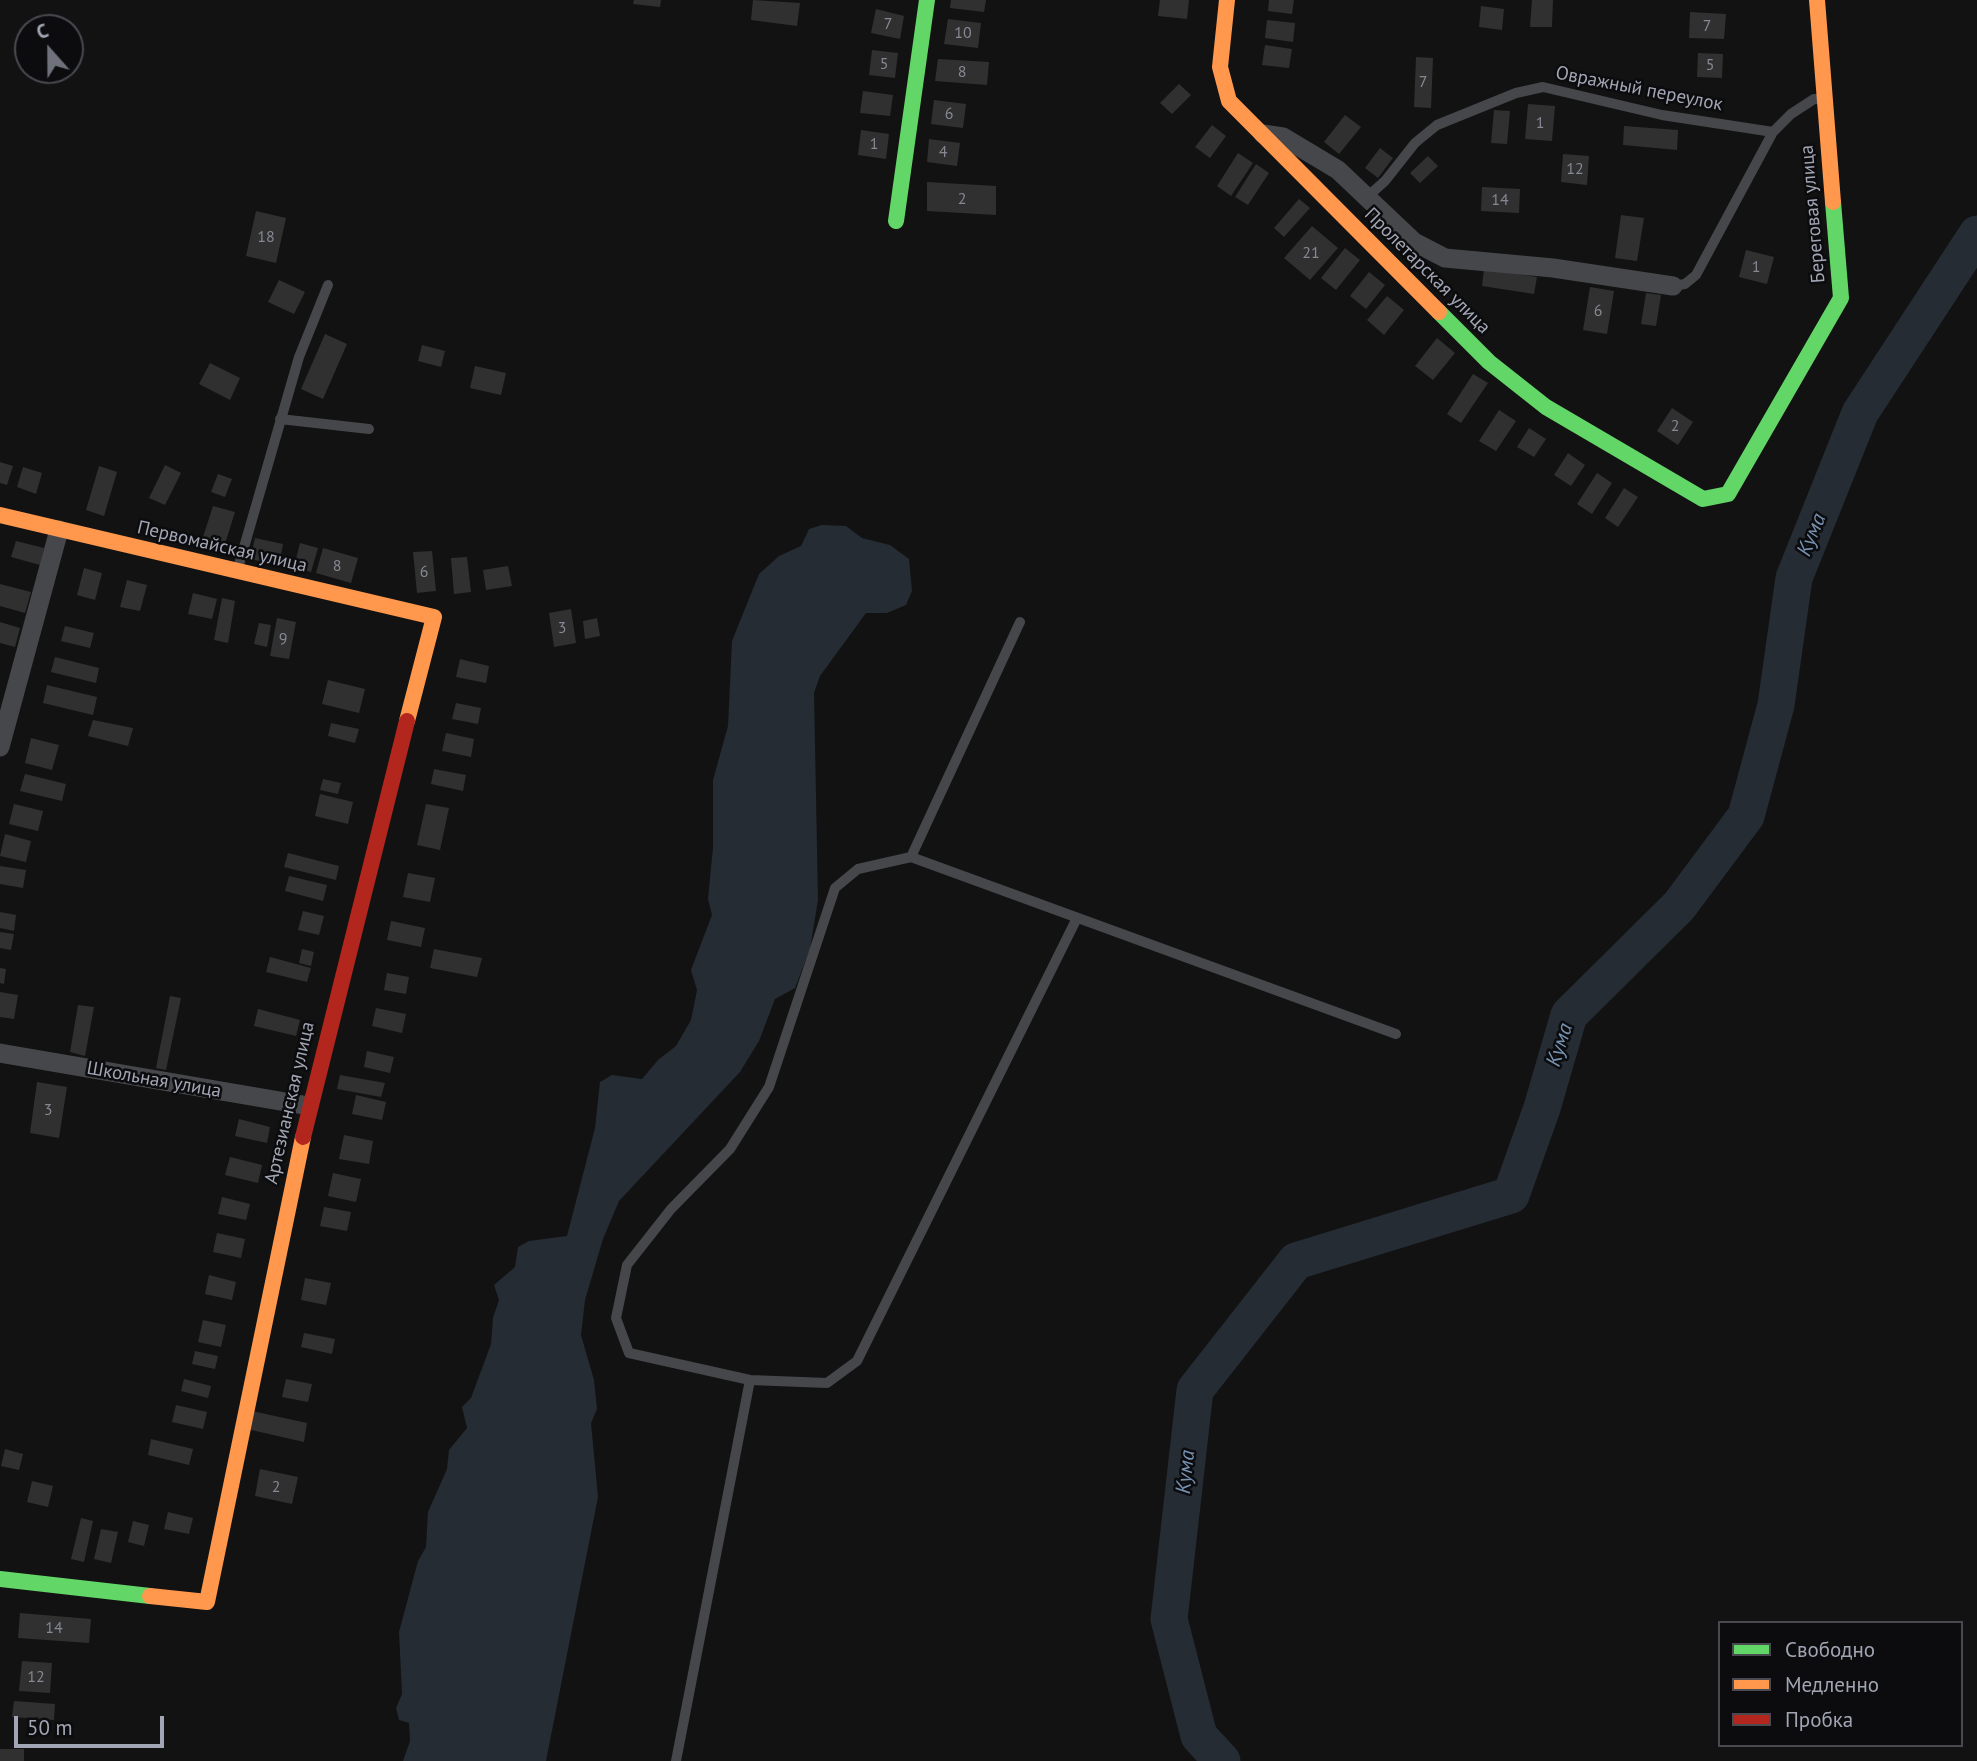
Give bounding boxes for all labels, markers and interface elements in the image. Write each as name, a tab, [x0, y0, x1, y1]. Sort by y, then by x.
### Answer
north arrow	[14, 14, 84, 84]
house number: 7	[884, 14, 892, 34]
house number: 7	[1703, 16, 1711, 36]
text: С	[33, 18, 51, 44]
house number: 10	[954, 23, 972, 43]
house number: 5	[880, 54, 888, 74]
house number: 5	[1706, 55, 1714, 75]
house number: 8	[958, 62, 966, 82]
street label: Овражный переулок	[1553, 62, 1725, 116]
house number: 7	[1419, 72, 1427, 92]
house number: 6	[945, 104, 953, 124]
house number: 1	[1536, 113, 1544, 133]
house number: 1	[870, 134, 878, 154]
house number: 4	[939, 142, 947, 162]
street label: Береговая улица	[1796, 144, 1830, 284]
house number: 12	[1566, 159, 1584, 179]
house number: 2	[958, 189, 966, 209]
house number: 14	[1491, 190, 1509, 210]
street label: Пролетарская улица	[1359, 203, 1495, 339]
house number: 18	[257, 227, 275, 247]
house number: 21	[1302, 243, 1320, 263]
house number: 1	[1752, 257, 1760, 277]
house number: 6	[1594, 301, 1602, 321]
house number: 2	[1671, 416, 1679, 436]
water label: Кума	[1792, 510, 1832, 560]
street label: Первомайская улица	[135, 516, 309, 578]
house number: 8	[333, 556, 341, 576]
house number: 6	[420, 562, 428, 582]
house number: 3	[558, 618, 566, 638]
house number: 9	[279, 629, 287, 649]
street label: Артезианская улица	[260, 1020, 320, 1186]
water label: Кума	[1541, 1020, 1579, 1070]
street label: Школьная улица	[85, 1057, 223, 1103]
house number: 3	[44, 1100, 52, 1120]
water label: Кума	[1171, 1449, 1201, 1495]
house number: 2	[272, 1477, 280, 1497]
house number: 14	[45, 1618, 63, 1638]
legend	[1718, 1621, 1963, 1747]
text: Свободно	[1785, 1636, 1875, 1663]
house number: 12	[27, 1667, 45, 1687]
text: Медленно	[1785, 1671, 1879, 1698]
scale bar	[18, 1702, 168, 1746]
text: Пробка	[1785, 1706, 1853, 1733]
text: 50 m	[27, 1714, 73, 1741]

